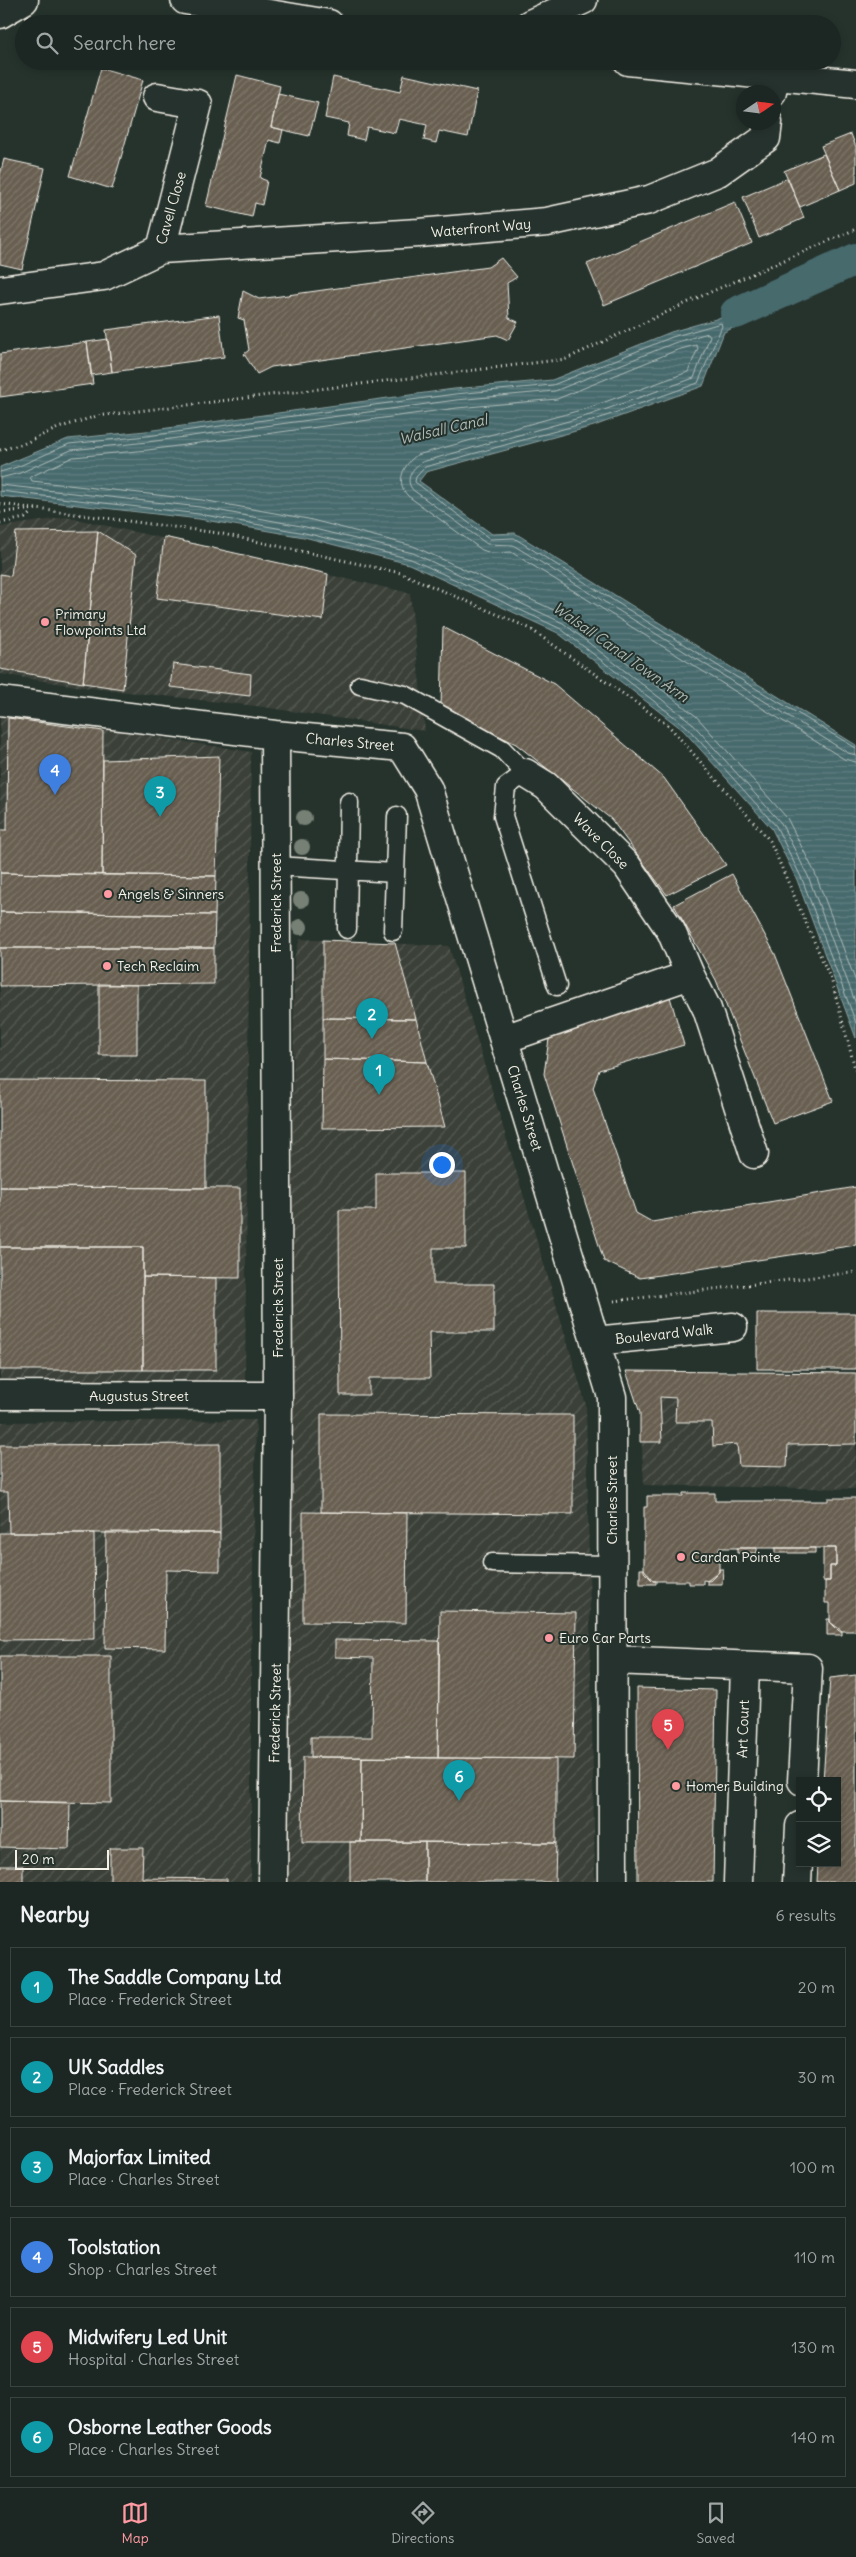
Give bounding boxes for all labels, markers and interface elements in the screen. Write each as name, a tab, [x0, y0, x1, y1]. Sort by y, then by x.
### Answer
search box	[15, 15, 841, 70]
icon: search	[33, 29, 61, 57]
text: Search here	[73, 31, 176, 55]
north arrow	[736, 85, 781, 130]
street label: Cavell Close	[152, 169, 190, 247]
street label: Waterfront Way	[430, 215, 532, 241]
water label: Walsall Canal	[397, 409, 491, 448]
water label: Walsall Canal Town Arm	[549, 598, 693, 707]
place label: Primary Flowpoints Ltd	[55, 605, 147, 639]
marker: Primary Flowpoints Ltd	[39, 616, 51, 628]
street label: Charles Street	[305, 729, 395, 755]
pin: 4	[39, 754, 71, 795]
pin: 3	[144, 776, 176, 817]
street label: Wave Close	[569, 809, 633, 873]
street label: Frederick Street	[267, 853, 285, 953]
place label: Angels & Sinners	[118, 885, 224, 903]
marker: Angels & Sinners	[102, 888, 114, 900]
place label: Tech Reclaim	[117, 957, 199, 975]
marker: Tech Reclaim	[101, 960, 113, 972]
pin: 2	[356, 998, 388, 1039]
pin: 1	[363, 1054, 395, 1095]
street label: Charles Street	[503, 1063, 547, 1153]
your location	[429, 1152, 455, 1178]
street label: Frederick Street	[269, 1258, 287, 1358]
street label: Boulevard Walk	[614, 1320, 714, 1348]
street label: Augustus Street	[89, 1387, 189, 1405]
street label: Charles Street	[603, 1455, 621, 1544]
place label: Cardan Pointe	[691, 1548, 781, 1566]
marker: Cardan Pointe	[675, 1551, 687, 1563]
place label: Euro Car Parts	[559, 1629, 651, 1647]
marker: Euro Car Parts	[543, 1632, 555, 1644]
street label: Frederick Street	[265, 1663, 285, 1763]
street label: Art Court	[733, 1699, 753, 1758]
pin: 5	[652, 1709, 684, 1750]
pin: 6	[443, 1760, 475, 1801]
place label: Homer Building	[686, 1777, 784, 1795]
map controls	[796, 1777, 841, 1867]
button: locate	[796, 1777, 841, 1822]
marker: Homer Building	[670, 1780, 682, 1792]
button: layers	[796, 1822, 841, 1867]
scale bar	[15, 1847, 109, 1870]
text: 20 m	[22, 1850, 55, 1868]
text: Nearby	[20, 1901, 90, 1928]
text: 6 results	[775, 1905, 836, 1925]
text: The Saddle Company Ltd	[68, 1965, 281, 1989]
text: 1	[34, 1977, 40, 1997]
text: 20 m	[798, 1977, 835, 1997]
text: Place · Frederick Street	[68, 1989, 232, 2009]
text: UK Saddles	[68, 2055, 164, 2079]
text: 2	[33, 2067, 41, 2087]
text: 30 m	[798, 2067, 835, 2087]
text: Place · Frederick Street	[68, 2079, 232, 2099]
text: Majorfax Limited	[68, 2145, 211, 2169]
text: 3	[32, 2157, 42, 2177]
text: 100 m	[790, 2157, 835, 2177]
text: Place · Charles Street	[68, 2169, 219, 2189]
text: Toolstation	[68, 2235, 161, 2259]
text: 4	[32, 2247, 42, 2267]
text: 110 m	[794, 2247, 835, 2267]
text: Shop · Charles Street	[68, 2259, 217, 2279]
text: Midwifery Led Unit	[68, 2325, 227, 2349]
text: 5	[32, 2337, 42, 2357]
text: 130 m	[791, 2337, 835, 2357]
text: Hospital · Charles Street	[68, 2349, 239, 2369]
text: Osborne Leather Goods	[68, 2415, 272, 2439]
text: 6	[32, 2427, 42, 2447]
text: 140 m	[791, 2427, 835, 2447]
text: Place · Charles Street	[68, 2439, 219, 2459]
tab: Map	[121, 2499, 149, 2547]
tab: Directions	[391, 2499, 454, 2547]
tab: Saved	[697, 2499, 735, 2547]

